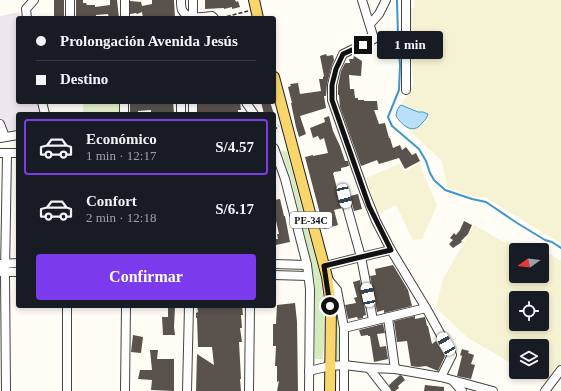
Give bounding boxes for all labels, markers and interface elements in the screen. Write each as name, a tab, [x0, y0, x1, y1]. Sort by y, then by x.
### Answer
callout: 1 min	[377, 31, 443, 59]
text: Prolongación Avenida Jesús	[60, 33, 238, 49]
route end	[354, 36, 372, 54]
text: 1 min	[394, 37, 426, 52]
text: Destino	[60, 71, 108, 87]
icon: car	[38, 129, 74, 165]
text: Económico	[86, 131, 157, 147]
text: S/4.57	[215, 139, 254, 155]
text: 1 min · 12:17	[86, 148, 156, 163]
car	[335, 183, 353, 209]
icon: car	[38, 191, 74, 227]
text: Confort	[86, 193, 137, 209]
text: S/6.17	[215, 201, 254, 217]
text: 2 min · 12:18	[86, 210, 156, 225]
road number: PE-34C	[290, 212, 332, 228]
north arrow	[509, 243, 549, 283]
map controls	[509, 243, 549, 379]
button: Confirmar	[36, 254, 256, 300]
car	[360, 282, 376, 308]
button: locate	[509, 291, 549, 331]
route start	[321, 297, 339, 315]
car	[435, 331, 457, 357]
button: layers	[509, 339, 549, 379]

